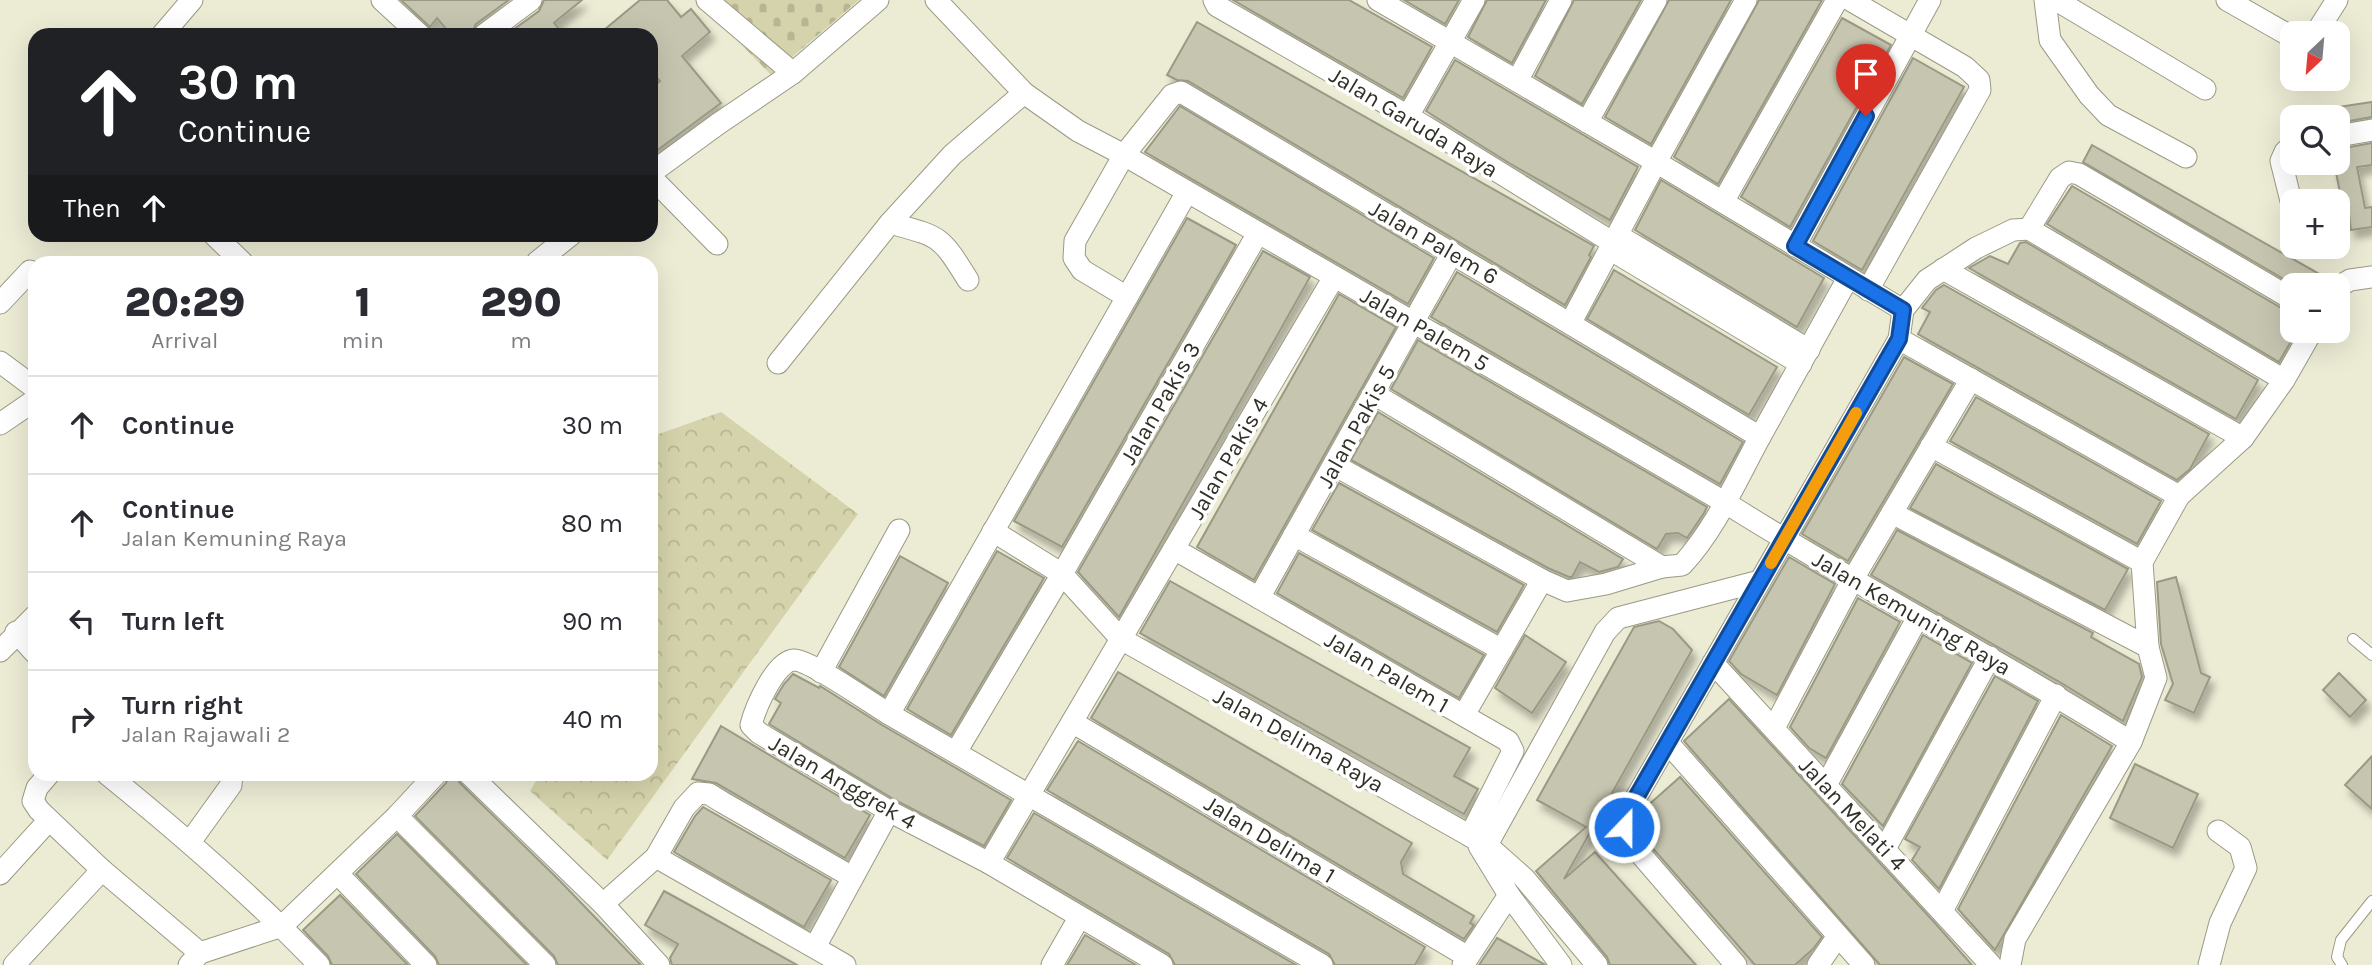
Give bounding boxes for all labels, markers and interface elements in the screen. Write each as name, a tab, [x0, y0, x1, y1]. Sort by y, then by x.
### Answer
north arrow	[2280, 21, 2350, 91]
map controls	[2280, 21, 2350, 343]
pin	[1836, 44, 1896, 116]
text: 30 m	[178, 54, 298, 111]
icon: arrive	[1847, 55, 1885, 93]
icon: ahead	[63, 56, 154, 147]
street label: Jalan Garuda Raya	[1325, 61, 1503, 183]
button: search	[2280, 105, 2350, 175]
text: Continue	[178, 113, 311, 150]
icon: ahead	[135, 189, 173, 227]
button: +	[2280, 189, 2350, 259]
text: Then	[63, 193, 121, 224]
street label: Jalan Palem 6	[1365, 195, 1503, 290]
button: −	[2280, 273, 2350, 343]
text: 20:29	[124, 277, 246, 327]
text: 1	[355, 277, 371, 327]
text: 290	[480, 277, 562, 327]
street label: Jalan Palem 5	[1356, 282, 1494, 377]
text: Arrival	[151, 327, 219, 354]
text: min	[342, 327, 384, 354]
text: m	[510, 327, 532, 354]
street label: Jalan Pakis 3	[1115, 337, 1206, 469]
street label: Jalan Pakis 5	[1312, 360, 1401, 492]
street label: Jalan Pakis 4	[1183, 392, 1274, 524]
icon: ahead	[63, 406, 101, 444]
text: Continue	[122, 410, 234, 441]
text: 30 m	[562, 410, 623, 441]
text: Continue	[122, 494, 234, 525]
icon: ahead	[63, 504, 101, 542]
text: 80 m	[561, 508, 623, 539]
text: Jalan Kemuning Raya	[122, 525, 347, 552]
street label: Jalan Kemuning Raya	[1808, 546, 2016, 681]
icon: left	[63, 602, 101, 640]
text: Turn left	[122, 606, 224, 637]
text: 90 m	[562, 606, 623, 637]
street label: Jalan Palem 1	[1320, 626, 1454, 719]
street label: Jalan Delima Raya	[1209, 682, 1389, 798]
text: Turn right	[122, 690, 243, 721]
icon: right	[63, 700, 101, 738]
text: 40 m	[563, 704, 623, 735]
text: Jalan Rajawali 2	[122, 721, 290, 748]
street label: Jalan Anggrek 4	[765, 730, 921, 835]
street label: Jalan Melati 4	[1793, 752, 1912, 877]
street label: Jalan Delima 1	[1199, 790, 1340, 889]
position arrow	[1587, 790, 1661, 864]

